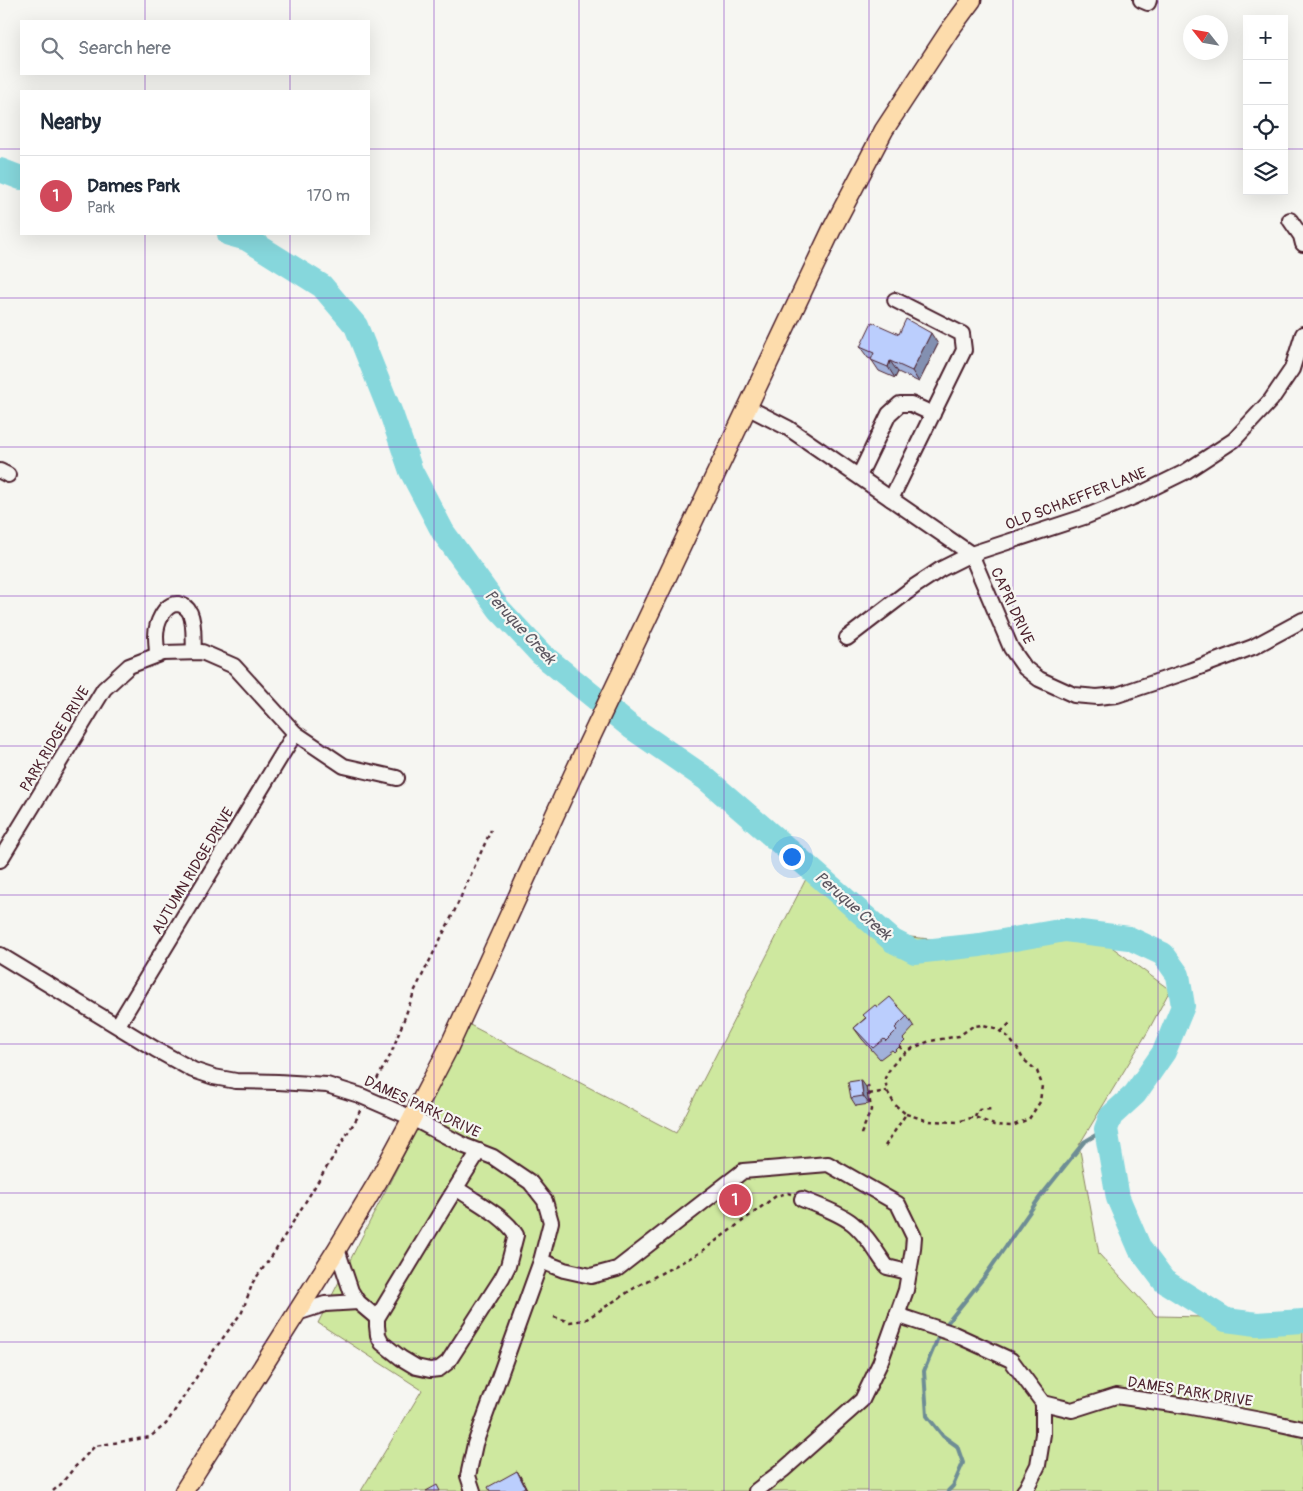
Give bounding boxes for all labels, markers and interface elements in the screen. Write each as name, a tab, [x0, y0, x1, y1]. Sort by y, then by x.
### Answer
north arrow	[1183, 15, 1228, 60]
map controls	[1243, 15, 1288, 195]
button: +	[1243, 15, 1288, 60]
search box	[20, 20, 370, 75]
icon: search	[38, 34, 66, 62]
text: Search here	[78, 36, 171, 60]
button: −	[1243, 60, 1288, 105]
button: locate	[1243, 105, 1288, 150]
text: Nearby	[40, 109, 101, 136]
button: layers	[1243, 150, 1288, 195]
text: Dames Park	[87, 174, 180, 198]
text: 1	[53, 186, 59, 206]
text: 170 m	[307, 186, 350, 206]
text: Park	[87, 198, 115, 218]
street label: OLD SCHAEFFER LANE	[1003, 463, 1149, 535]
street label: CAPRI DRIVE	[986, 565, 1038, 648]
water label: Peruque Creek	[480, 585, 561, 670]
street label: PARK RIDGE DRIVE	[16, 683, 94, 795]
street label: AUTUMN RIDGE DRIVE	[148, 804, 238, 938]
your location	[779, 844, 805, 870]
water label: Peruque Creek	[811, 867, 896, 946]
street label: DAMES PARK DRIVE	[361, 1072, 483, 1142]
pin: 1	[719, 1181, 751, 1219]
street label: DAMES PARK DRIVE	[1126, 1373, 1254, 1411]

